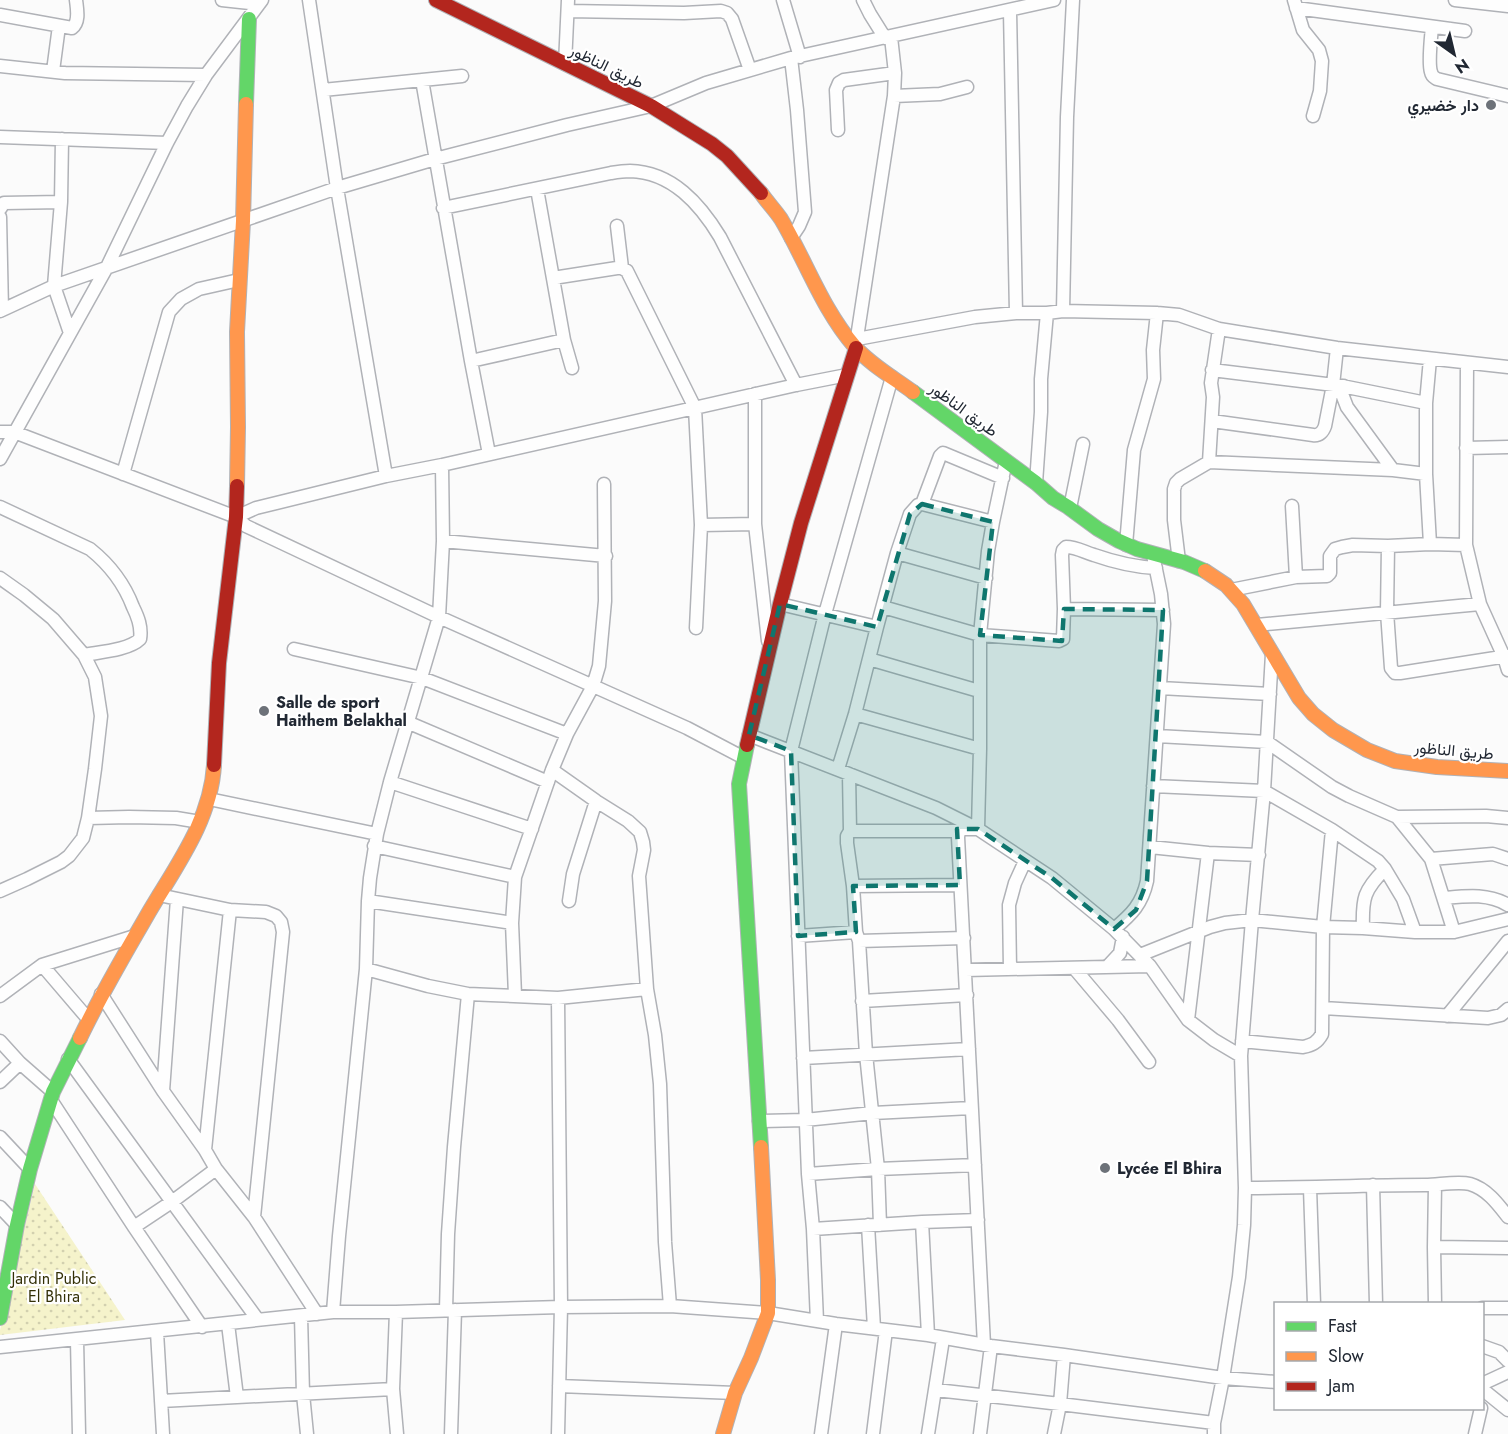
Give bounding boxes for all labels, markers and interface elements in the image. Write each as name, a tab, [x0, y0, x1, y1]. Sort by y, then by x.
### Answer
north arrow	[1424, 24, 1484, 84]
street label: طريق الناظور	[565, 38, 648, 94]
text: N	[1450, 53, 1474, 79]
place label: دار خضيري	[1407, 94, 1479, 119]
marker: دار خضيري	[1484, 98, 1498, 112]
street label: طريق الناظور	[924, 376, 1003, 442]
place label: Salle de sport Haithem Belakhal	[276, 691, 407, 732]
marker: Salle de sport Haithem Belakhal	[257, 704, 271, 718]
street label: طريق الناظور	[1412, 735, 1495, 765]
place label: Lycée El Bhira	[1117, 1157, 1222, 1180]
marker: Lycée El Bhira	[1098, 1161, 1112, 1175]
park label: Jardin Public El Bhira	[10, 1267, 96, 1308]
legend	[1274, 1302, 1484, 1410]
text: Fast	[1328, 1313, 1357, 1339]
text: Slow	[1328, 1343, 1365, 1369]
text: Jam	[1326, 1373, 1355, 1399]

